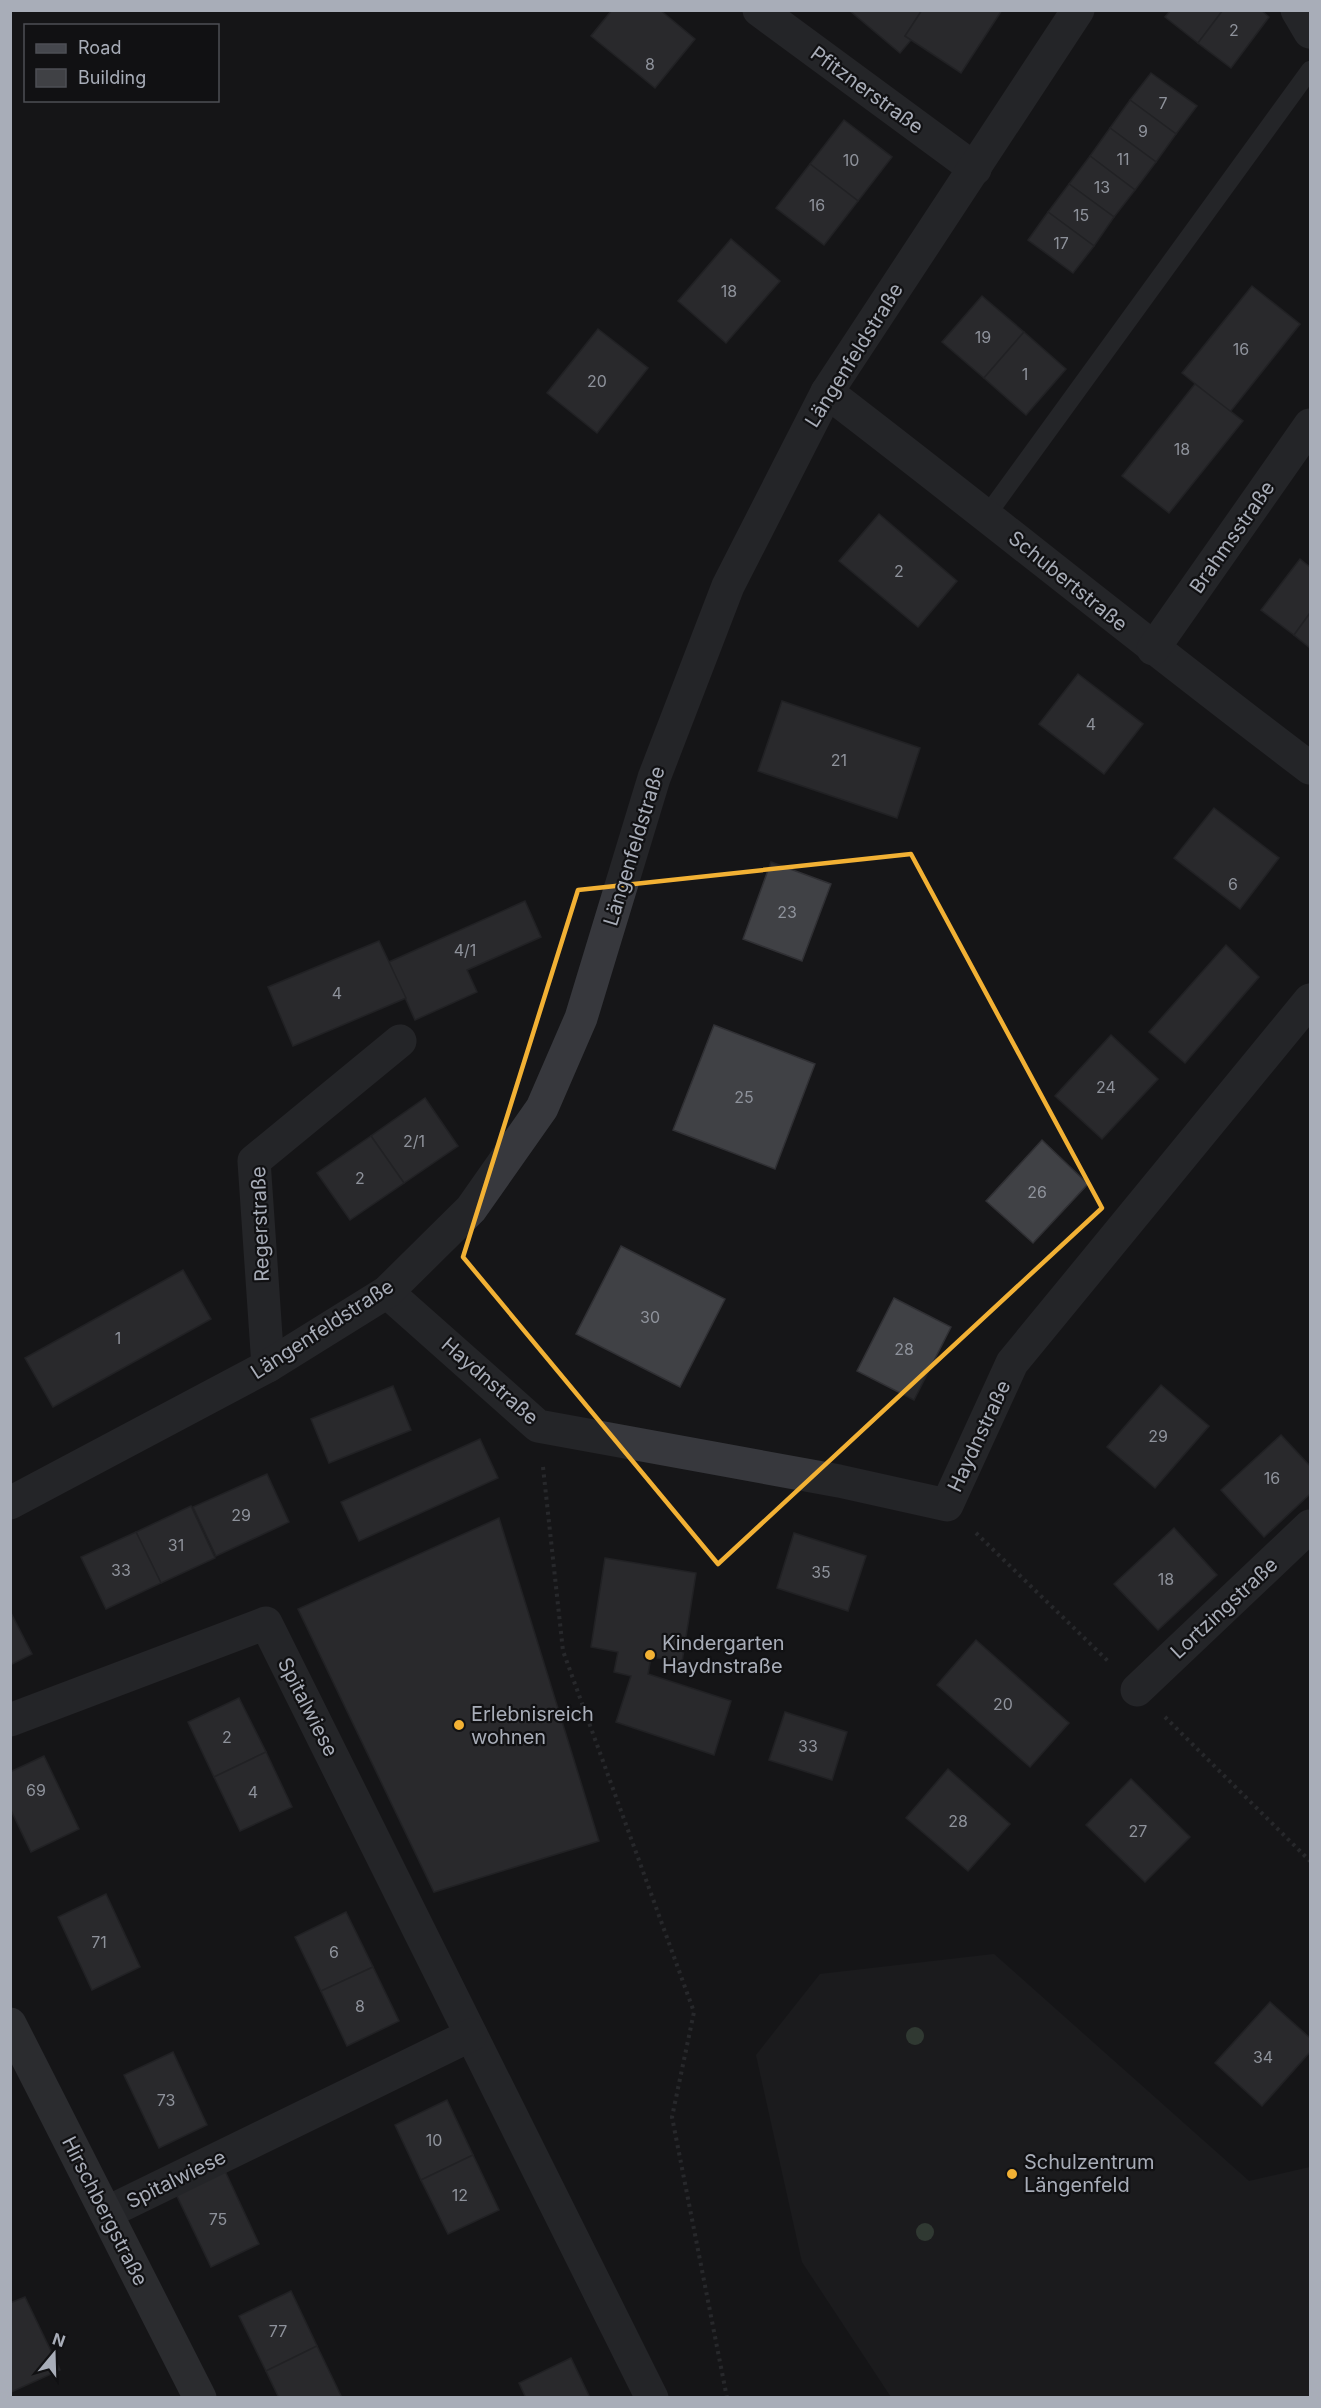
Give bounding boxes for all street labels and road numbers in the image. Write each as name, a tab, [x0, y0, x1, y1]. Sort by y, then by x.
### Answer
street label: Pfitznerstraße	[806, 41, 928, 139]
street label: Längenfeldstraße	[800, 278, 908, 432]
street label: Brahmsstraße	[1184, 476, 1280, 598]
street label: Schubertstraße	[1004, 526, 1132, 636]
street label: Längenfeldstraße	[598, 763, 670, 929]
street label: Regerstraße	[246, 1166, 274, 1282]
street label: Längenfeldstraße	[246, 1274, 398, 1384]
street label: Haydnstraße	[437, 1332, 543, 1430]
street label: Haydnstraße	[943, 1376, 1015, 1496]
street label: Lortzingstraße	[1166, 1552, 1282, 1664]
street label: Spitalwiese	[273, 1654, 343, 1760]
street label: Hirschbergstraße	[57, 2132, 153, 2290]
street label: Spitalwiese	[122, 2145, 230, 2213]

